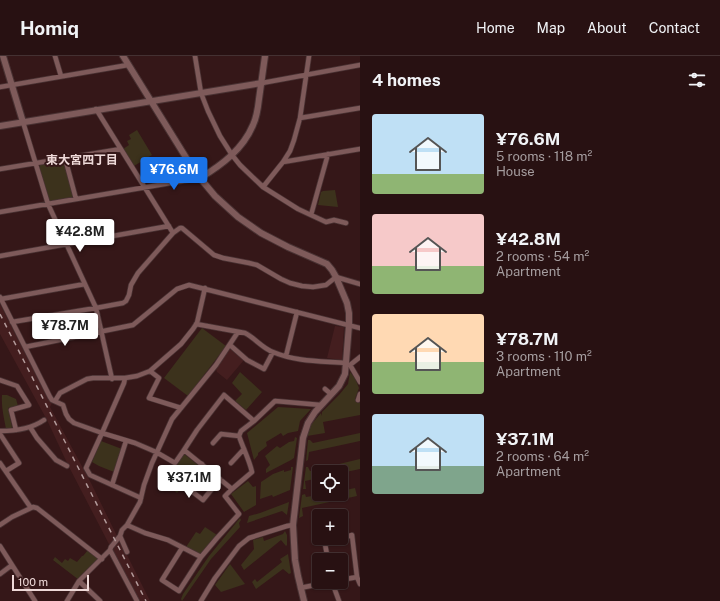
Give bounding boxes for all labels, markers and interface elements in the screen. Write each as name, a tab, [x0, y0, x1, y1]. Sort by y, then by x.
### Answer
text: Homiq	[20, 17, 79, 39]
text: Home	[476, 20, 515, 36]
text: Map	[537, 20, 565, 36]
text: About	[587, 20, 627, 36]
text: Contact	[649, 20, 700, 36]
icon: filters	[686, 69, 708, 91]
text: 4 homes	[372, 70, 441, 90]
text: ¥76.6M	[496, 129, 560, 149]
icon: home	[404, 130, 452, 178]
text: 5 rooms · 118 m²	[496, 149, 592, 164]
district label: 東大宮四丁目	[46, 153, 118, 167]
pin: ¥76.6M	[141, 157, 207, 191]
text: ¥76.6M	[149, 162, 199, 177]
text: House	[496, 164, 535, 179]
pin: ¥42.8M	[47, 219, 113, 253]
text: ¥42.8M	[55, 224, 105, 239]
text: ¥42.8M	[496, 229, 561, 249]
icon: home	[404, 230, 452, 278]
text: 2 rooms · 54 m²	[496, 249, 589, 264]
text: Apartment	[496, 264, 561, 279]
pin: ¥78.7M	[32, 313, 98, 347]
text: ¥78.7M	[41, 318, 89, 333]
text: ¥78.7M	[496, 329, 559, 349]
icon: home	[404, 330, 452, 378]
text: 3 rooms · 110 m²	[496, 349, 592, 364]
text: Apartment	[496, 364, 561, 379]
text: ¥37.1M	[496, 429, 554, 449]
icon: home	[404, 430, 452, 478]
text: 2 rooms · 64 m²	[496, 449, 589, 464]
text: Apartment	[496, 464, 561, 479]
pin: ¥37.1M	[156, 465, 222, 499]
map controls	[312, 465, 348, 589]
button: locate	[312, 465, 348, 501]
text: ¥37.1M	[167, 470, 211, 485]
button: +	[312, 509, 348, 545]
button: −	[312, 553, 348, 589]
scale bar	[12, 573, 89, 592]
text: 100 m	[18, 576, 48, 588]

